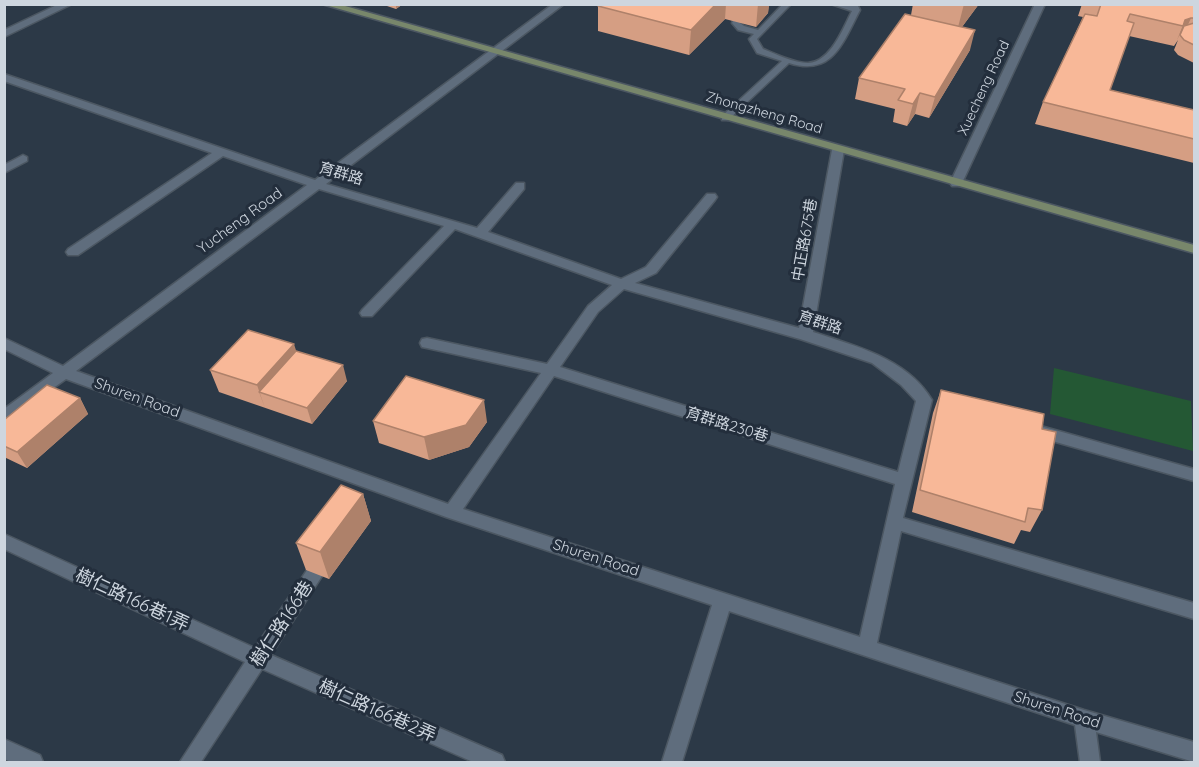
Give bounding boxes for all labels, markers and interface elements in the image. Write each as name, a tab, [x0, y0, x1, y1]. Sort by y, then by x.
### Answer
street label: Xuecheng Road	[955, 38, 1013, 138]
street label: Zhongzheng Road	[704, 88, 824, 138]
street label: 育群路	[317, 159, 365, 189]
street label: Yucheng Road	[194, 184, 286, 258]
street label: 中正路675巷	[789, 197, 821, 283]
street label: 育群路	[796, 307, 844, 339]
street label: Shuren Road	[92, 374, 182, 422]
street label: 育群路230巷	[684, 404, 770, 446]
street label: Shuren Road	[551, 536, 641, 580]
street label: 樹仁路166巷1弄	[72, 564, 192, 636]
street label: 樹仁路166巷	[246, 577, 318, 671]
street label: 樹仁路166巷2弄	[315, 676, 439, 746]
street label: Shuren Road	[1012, 688, 1102, 732]

